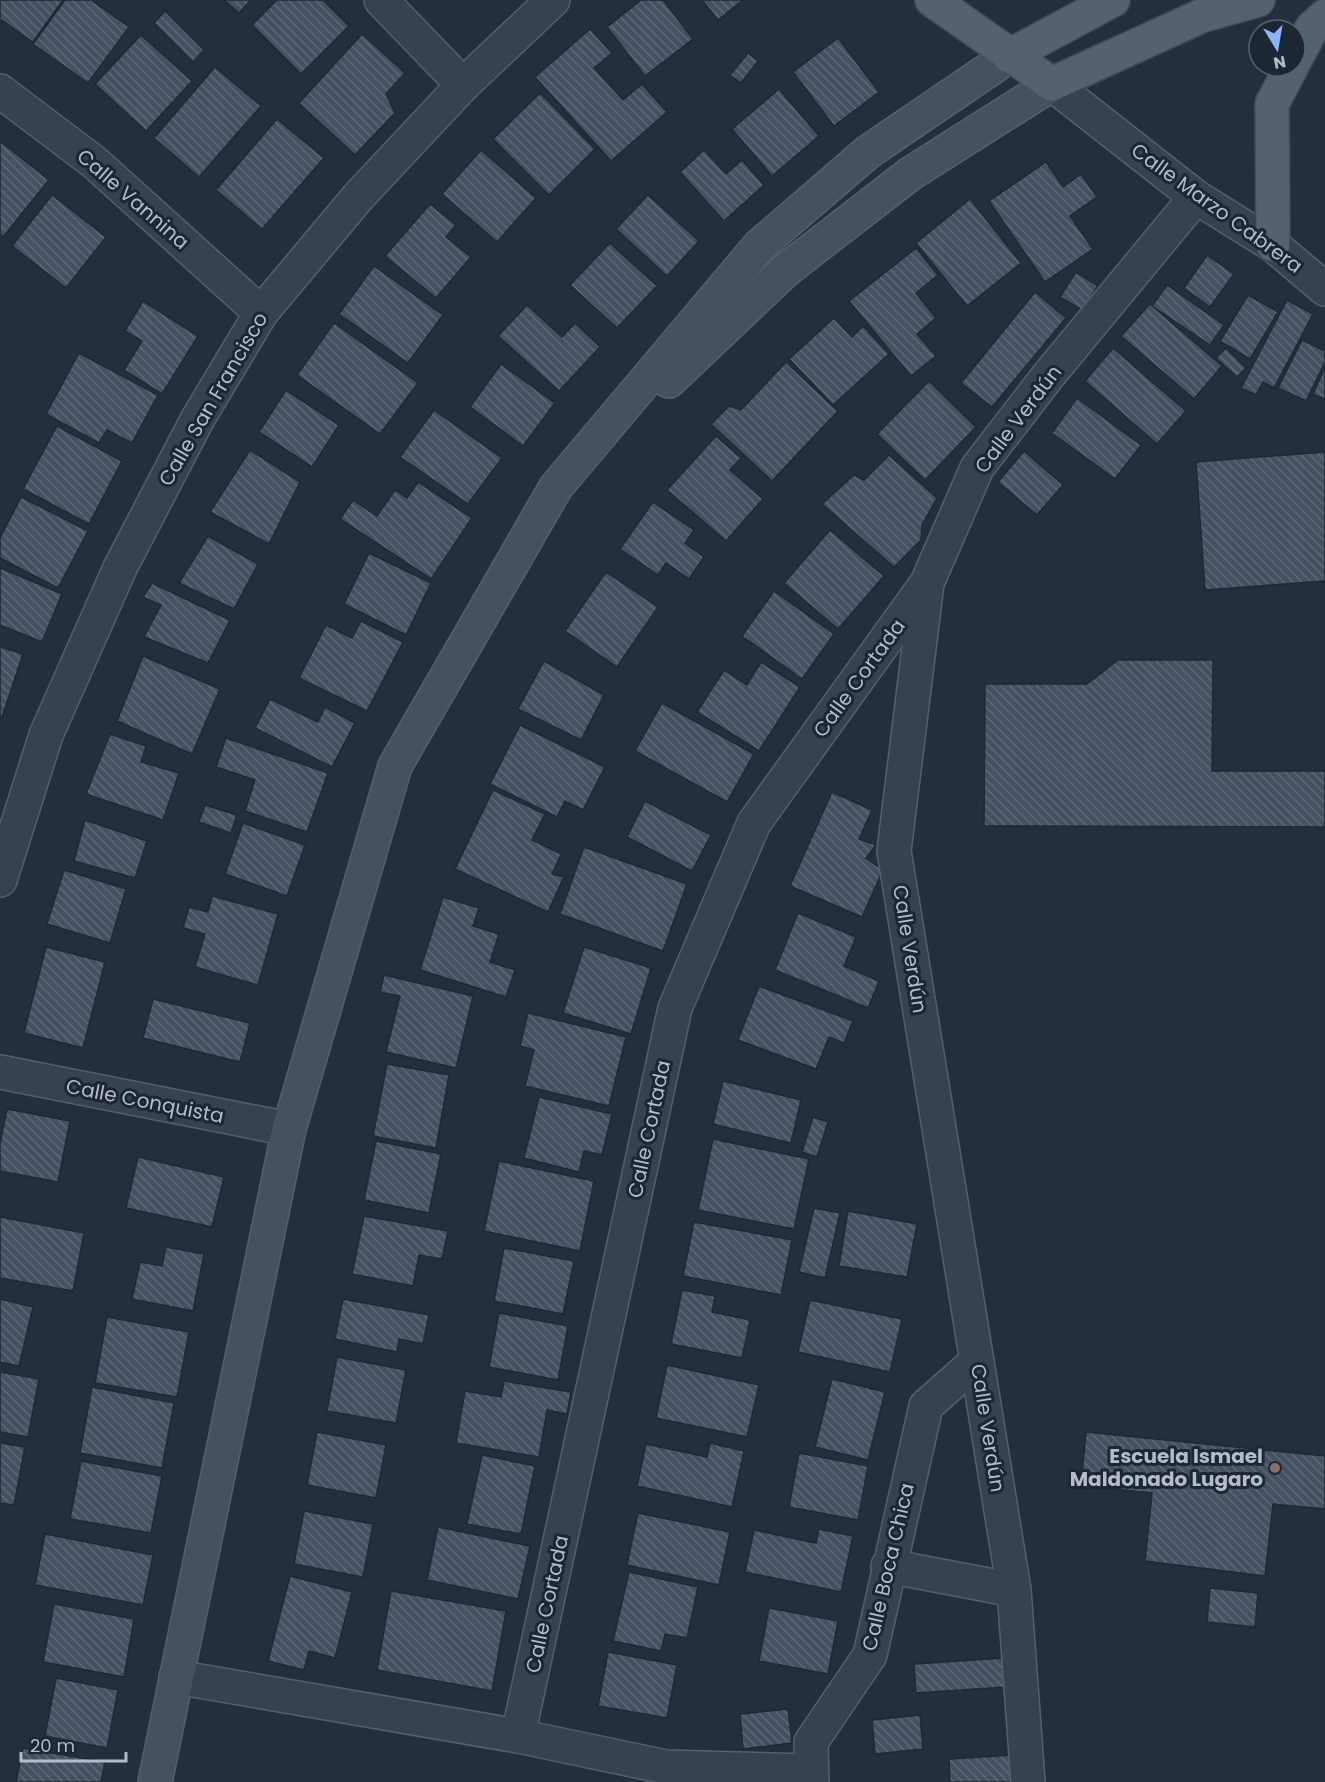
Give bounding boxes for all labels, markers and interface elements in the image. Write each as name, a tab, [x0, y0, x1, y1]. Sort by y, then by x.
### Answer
north arrow	[1247, 18, 1307, 78]
text: N	[1272, 50, 1288, 75]
street label: Calle Marzo Cabrera	[1126, 136, 1308, 280]
street label: Calle Vannina	[71, 142, 195, 256]
street label: Calle San Francisco	[152, 307, 274, 491]
street label: Calle Verdún	[968, 359, 1068, 479]
street label: Calle Cortada	[807, 613, 911, 743]
street label: Calle Verdún	[886, 883, 934, 1015]
street label: Calle Cortada	[621, 1058, 677, 1200]
street label: Calle Conquista	[64, 1072, 226, 1130]
street label: Calle Verdún	[964, 1362, 1012, 1494]
place label: Escuela Ismael Maldonado Lugaro	[1070, 1442, 1263, 1493]
marker: Escuela Ismael Maldonado Lugaro	[1268, 1461, 1282, 1475]
street label: Calle Boca Chica	[855, 1480, 921, 1654]
street label: Calle Cortada	[519, 1533, 575, 1675]
scale bar	[21, 1725, 126, 1763]
text: 20 m	[30, 1733, 75, 1758]

